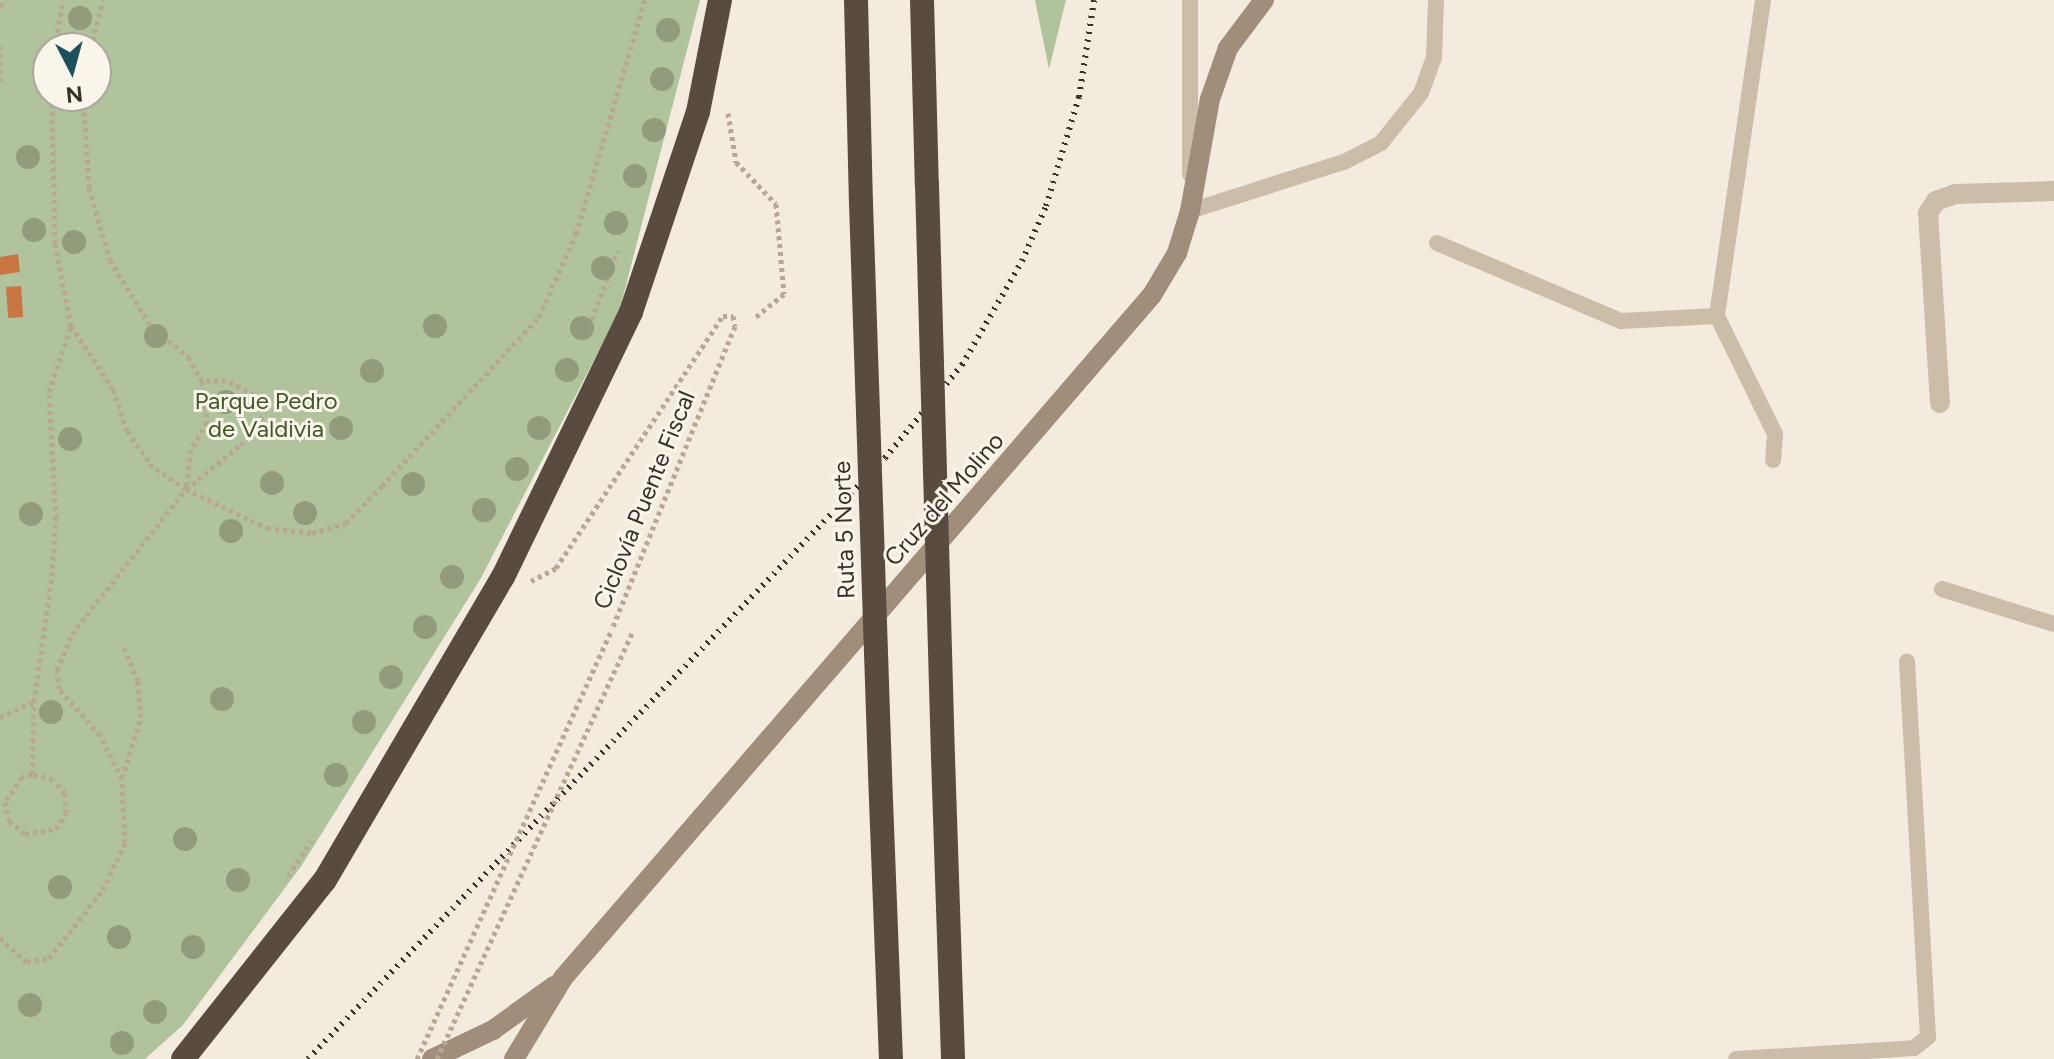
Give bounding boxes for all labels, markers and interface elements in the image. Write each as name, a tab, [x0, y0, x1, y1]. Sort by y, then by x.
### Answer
north arrow	[32, 32, 112, 112]
text: N	[64, 80, 84, 109]
park label: Parque Pedro de Valdivia	[194, 387, 338, 443]
street label: Ciclovía Puente Fiscal	[587, 387, 701, 613]
street label: Cruz del Molino	[878, 426, 1010, 572]
street label: Ruta 5 Norte	[827, 461, 861, 599]

